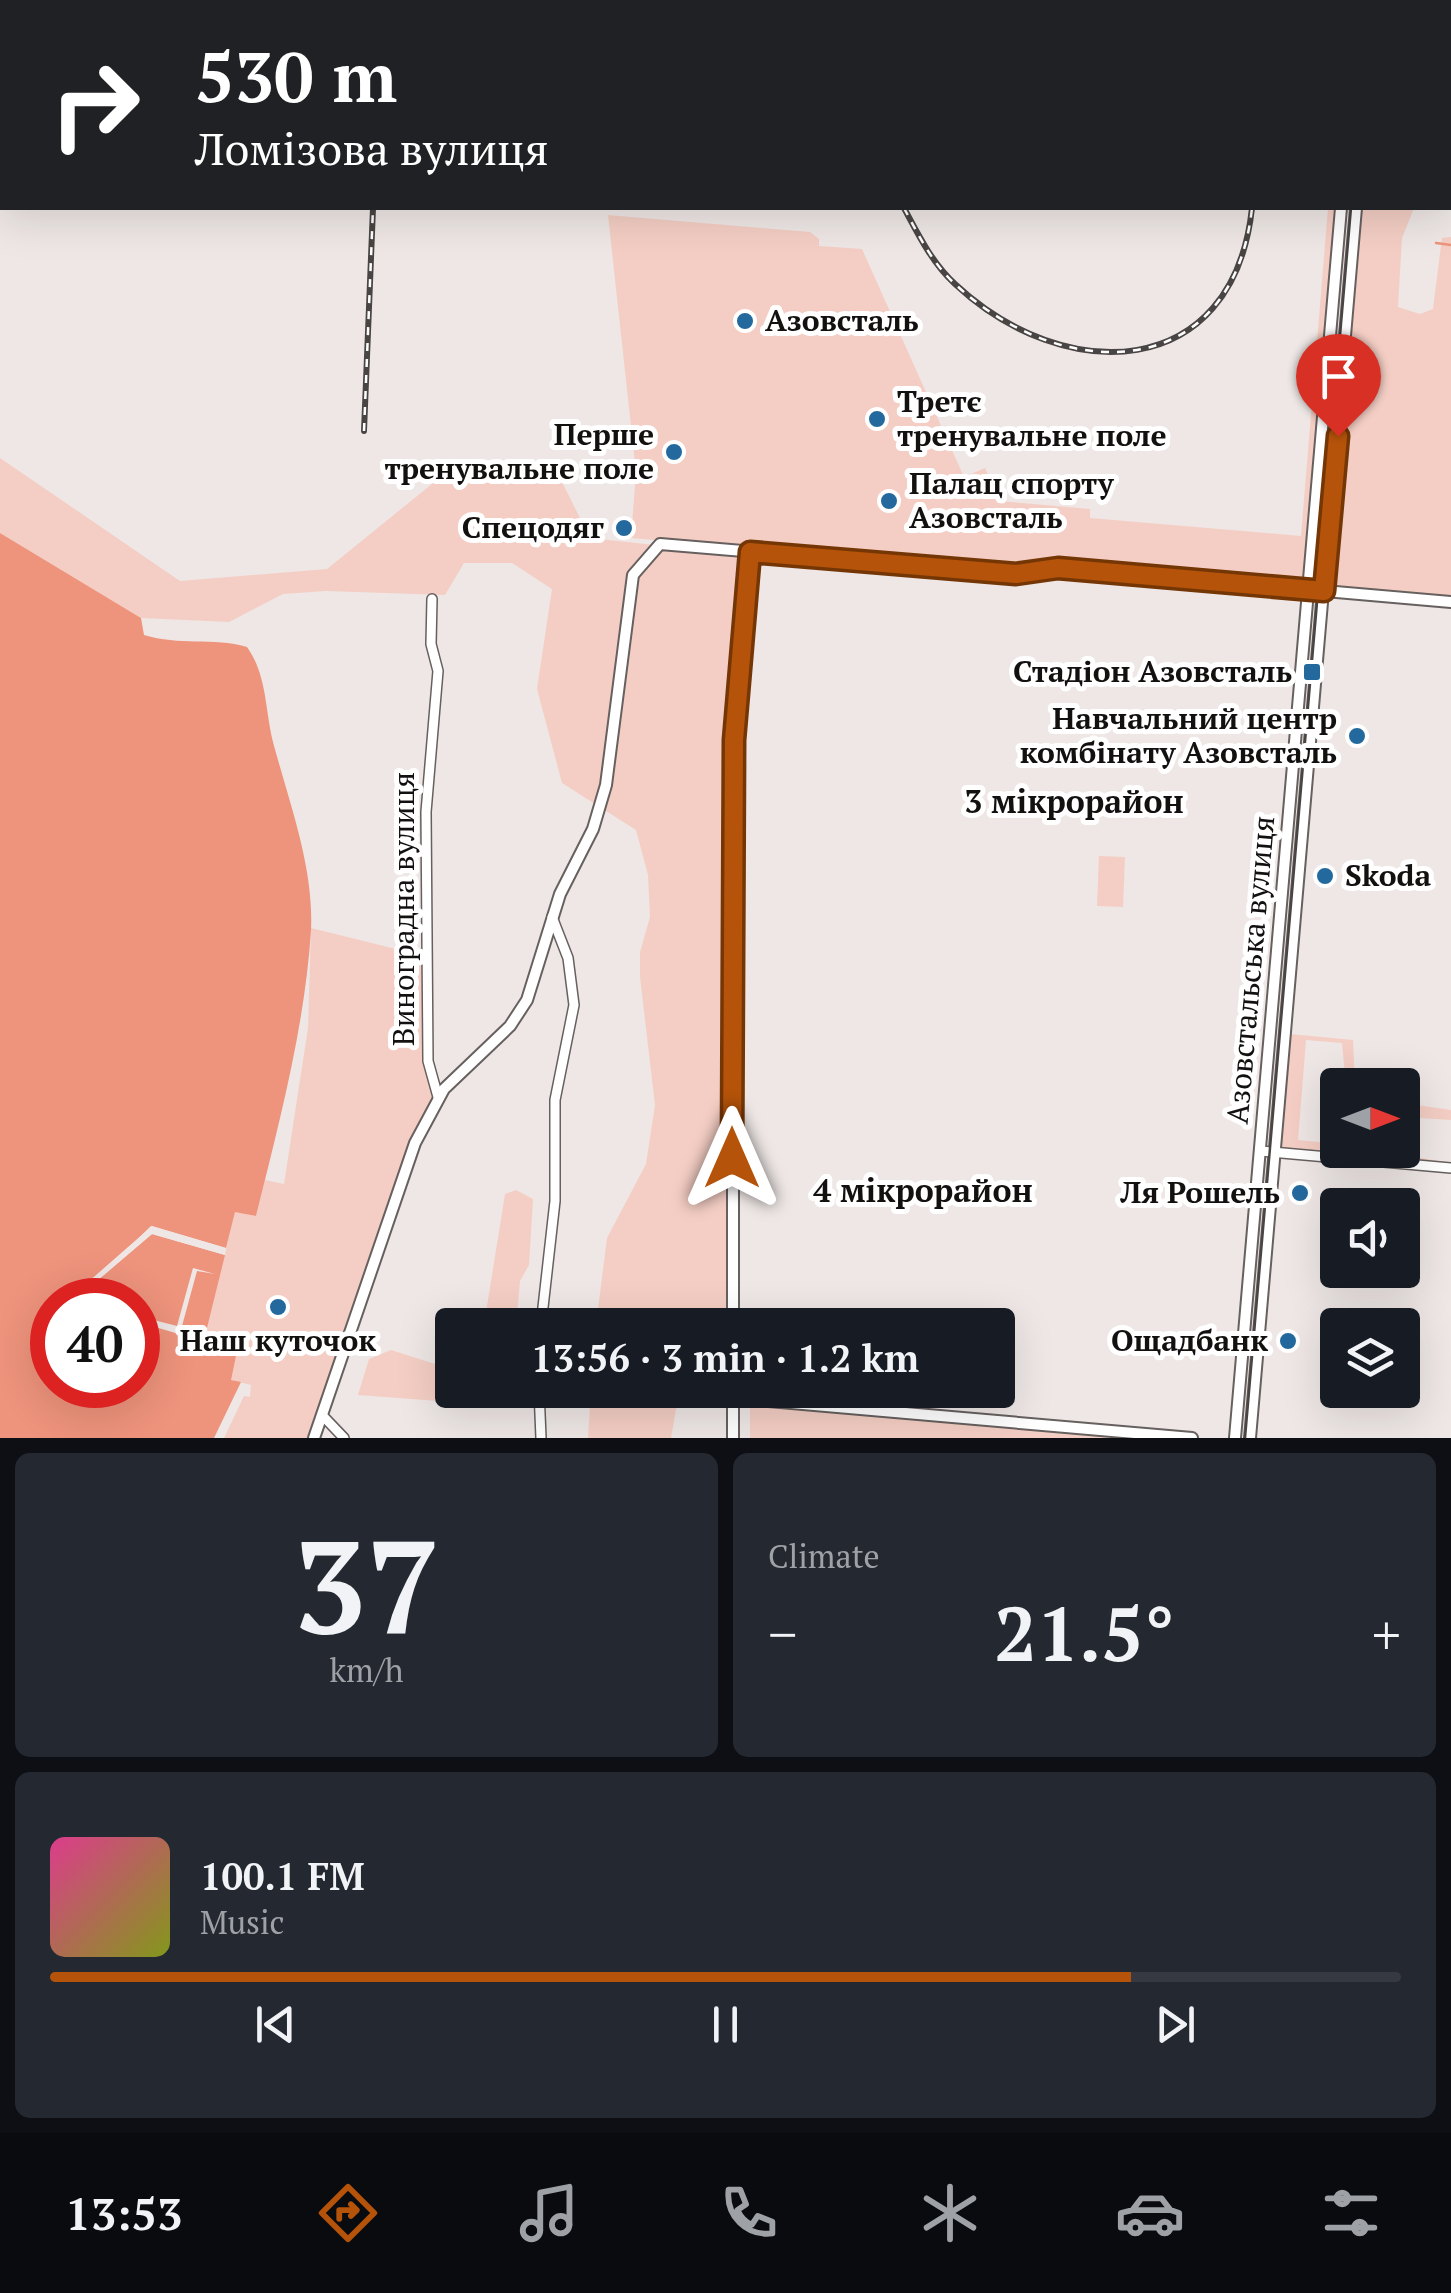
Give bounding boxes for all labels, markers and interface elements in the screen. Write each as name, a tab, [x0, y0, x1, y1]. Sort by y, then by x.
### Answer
text: 530 m	[195, 29, 397, 122]
icon: right	[30, 40, 160, 170]
text: Ломізова вулиця	[195, 118, 548, 178]
place label: Азовсталь	[765, 300, 919, 340]
marker: Азовсталь	[734, 310, 756, 332]
pin	[1296, 334, 1381, 437]
icon: arrive	[1311, 349, 1366, 404]
place label: Третє тренувальне поле	[897, 381, 1167, 455]
marker: Третє тренувальне поле	[866, 408, 888, 430]
place label: Перше тренувальне поле	[384, 414, 654, 488]
marker: Перше тренувальне поле	[663, 441, 685, 463]
place label: Палац спорту Азовсталь	[909, 463, 1115, 537]
marker: Палац спорту Азовсталь	[878, 490, 900, 512]
place label: Спецодяг	[462, 507, 604, 547]
marker: Спецодяг	[613, 517, 635, 539]
place label: Стадіон Азовсталь	[1013, 651, 1292, 691]
marker: Стадіон Азовсталь	[1301, 661, 1323, 683]
place label: Навчальний центр комбінату Азовсталь	[1020, 698, 1337, 772]
marker: Навчальний центр комбінату Азовсталь	[1346, 725, 1368, 747]
street label: Виноградна вулиця	[383, 772, 423, 1046]
district label: 3 мікрорайон	[964, 780, 1184, 822]
street label: Азовстальська вулиця	[1217, 814, 1283, 1126]
place label: Skoda	[1345, 855, 1432, 895]
marker: Skoda	[1314, 865, 1336, 887]
north arrow	[1320, 1068, 1420, 1168]
map controls	[1320, 1068, 1420, 1408]
position arrow	[680, 1106, 784, 1210]
district label: 4 мікрорайон	[813, 1169, 1033, 1211]
place label: Ля Рошель	[1119, 1172, 1280, 1212]
marker: Ля Рошель	[1289, 1182, 1311, 1204]
button: sound	[1320, 1188, 1420, 1288]
speed limit sign: 40	[30, 1278, 160, 1408]
marker: Наш куточок	[267, 1296, 289, 1318]
button: layers	[1320, 1308, 1420, 1408]
place label: Наш куточок	[180, 1320, 376, 1360]
place label: Ощадбанк	[1111, 1320, 1268, 1360]
marker: Ощадбанк	[1277, 1330, 1299, 1352]
text: 13:56 · 3 min · 1.2 km	[531, 1333, 919, 1383]
text: 37	[293, 1498, 440, 1670]
text: Climate	[768, 1535, 880, 1577]
text: 21.5°	[994, 1583, 1175, 1682]
text: −	[768, 1597, 797, 1670]
text: +	[1372, 1597, 1401, 1670]
text: km/h	[330, 1649, 403, 1691]
text: 100.1 FM	[200, 1851, 365, 1901]
text: Music	[200, 1901, 285, 1943]
icon: previous	[248, 1997, 303, 2052]
icon: pause	[698, 1997, 753, 2052]
icon: next	[1148, 1997, 1203, 2052]
icon: directions	[313, 2178, 383, 2248]
icon: music	[514, 2178, 584, 2248]
icon: phone	[714, 2178, 784, 2248]
icon: climate	[915, 2178, 985, 2248]
icon: car	[1115, 2178, 1185, 2248]
icon: filters	[1316, 2178, 1386, 2248]
text: 13:53	[65, 2183, 182, 2243]

